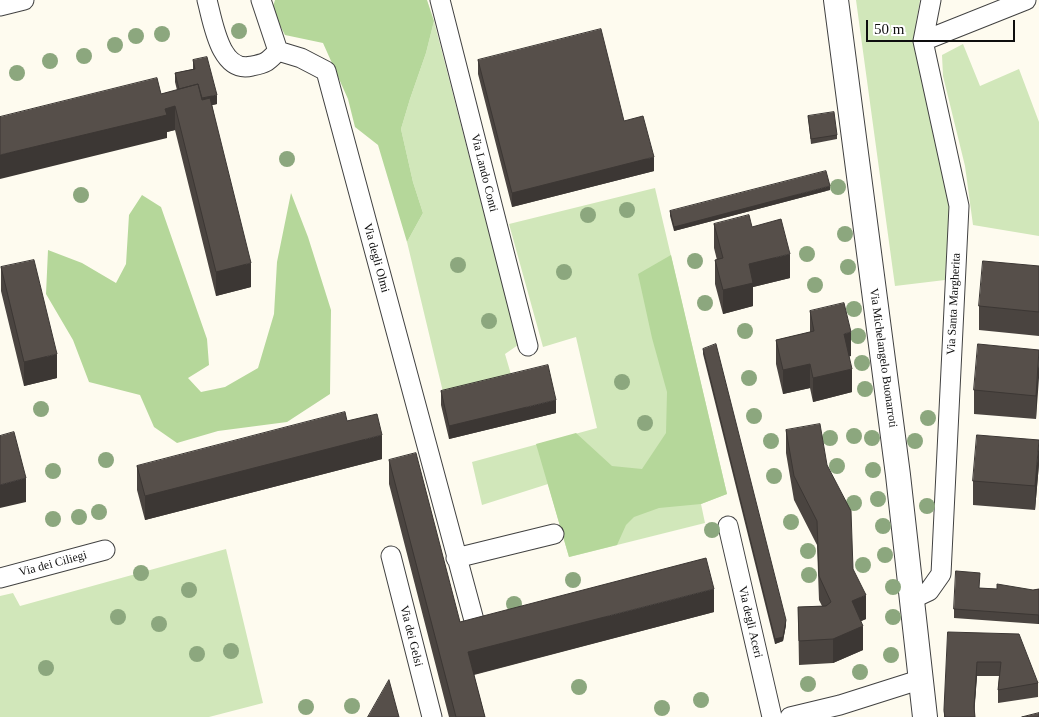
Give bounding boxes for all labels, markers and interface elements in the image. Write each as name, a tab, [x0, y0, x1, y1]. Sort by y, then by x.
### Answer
scale bar	[869, 10, 1018, 42]
text: 50 m	[874, 21, 904, 37]
street label: Via Lando Conti	[467, 132, 501, 214]
street label: Via degli Olmi	[360, 222, 392, 294]
street label: Via Santa Margherita	[944, 253, 964, 355]
street label: Via Michelangelo Buonarroti	[866, 287, 900, 429]
street label: Via dei Ciliegi	[17, 548, 89, 580]
street label: Via degli Aceri	[735, 585, 765, 659]
street label: Via dei Gelsi	[396, 604, 426, 668]

